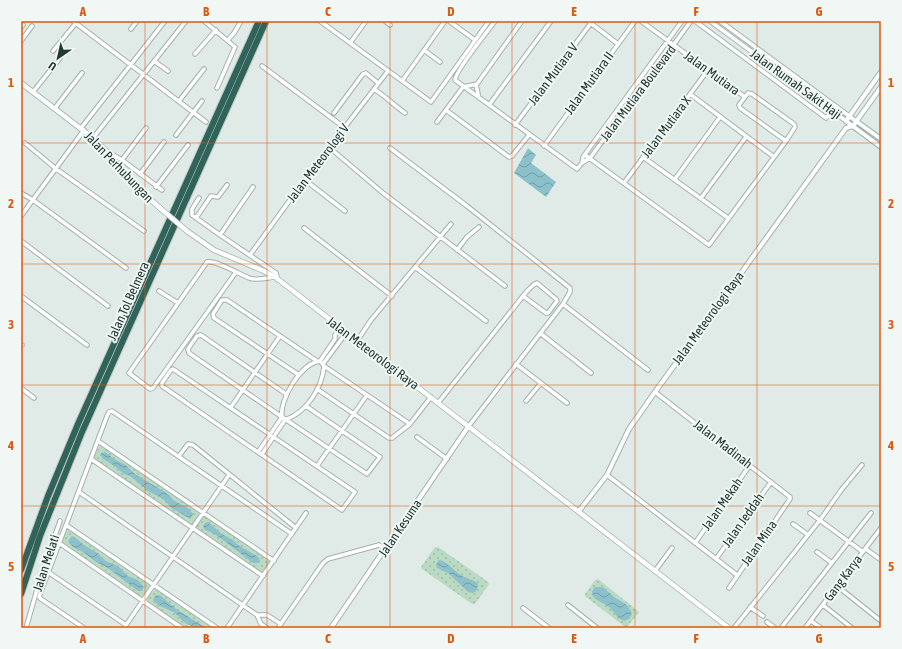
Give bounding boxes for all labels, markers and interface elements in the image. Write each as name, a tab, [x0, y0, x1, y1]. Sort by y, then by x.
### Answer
text: A	[79, 4, 87, 19]
text: B	[203, 4, 210, 19]
text: C	[325, 4, 331, 19]
text: D	[447, 4, 455, 19]
text: E	[571, 4, 577, 19]
text: F	[693, 4, 699, 19]
text: G	[816, 4, 823, 19]
north arrow	[38, 38, 78, 78]
street label: Jalan Mutiara V	[525, 40, 581, 108]
street label: Jalan Mutiara Boulevard	[597, 42, 679, 144]
street label: Jalan Rumah Sakit Haji	[748, 46, 844, 122]
street label: Jalan Mutiara	[681, 48, 743, 98]
street label: Jalan Mutiara II	[561, 49, 617, 117]
text: U	[46, 59, 58, 73]
text: 1	[8, 75, 14, 90]
text: 1	[888, 75, 894, 90]
street label: Jalan Mutiara X	[638, 93, 694, 161]
street label: Jalan Meteorologi V	[284, 120, 353, 205]
street label: Jalan Perhubungan	[81, 128, 157, 206]
text: 2	[8, 196, 14, 211]
text: 2	[888, 196, 894, 211]
street label: Jalan Tol Belmera	[104, 259, 152, 343]
street label: Jalan Meteorologi Raya	[669, 268, 747, 368]
street label: Jalan Meteorologi Raya	[324, 313, 422, 393]
text: 3	[8, 317, 14, 332]
text: 3	[888, 317, 894, 332]
street label: Jalan Madinah	[691, 416, 755, 472]
text: 4	[7, 438, 14, 453]
text: 4	[887, 438, 894, 453]
street label: Jalan Mekah	[699, 475, 745, 533]
street label: Jalan Jeddah	[719, 490, 767, 550]
street label: Jalan Kesuma	[375, 496, 425, 560]
street label: Jalan Mina	[738, 517, 780, 569]
street label: Jalan Melati	[30, 533, 62, 593]
street label: Gang Karya	[821, 552, 865, 604]
text: 5	[8, 559, 14, 574]
text: 5	[888, 559, 894, 574]
text: A	[79, 631, 87, 646]
text: B	[203, 631, 210, 646]
text: C	[325, 631, 331, 646]
text: D	[447, 631, 455, 646]
text: E	[571, 631, 577, 646]
text: F	[693, 631, 699, 646]
text: G	[816, 631, 823, 646]

